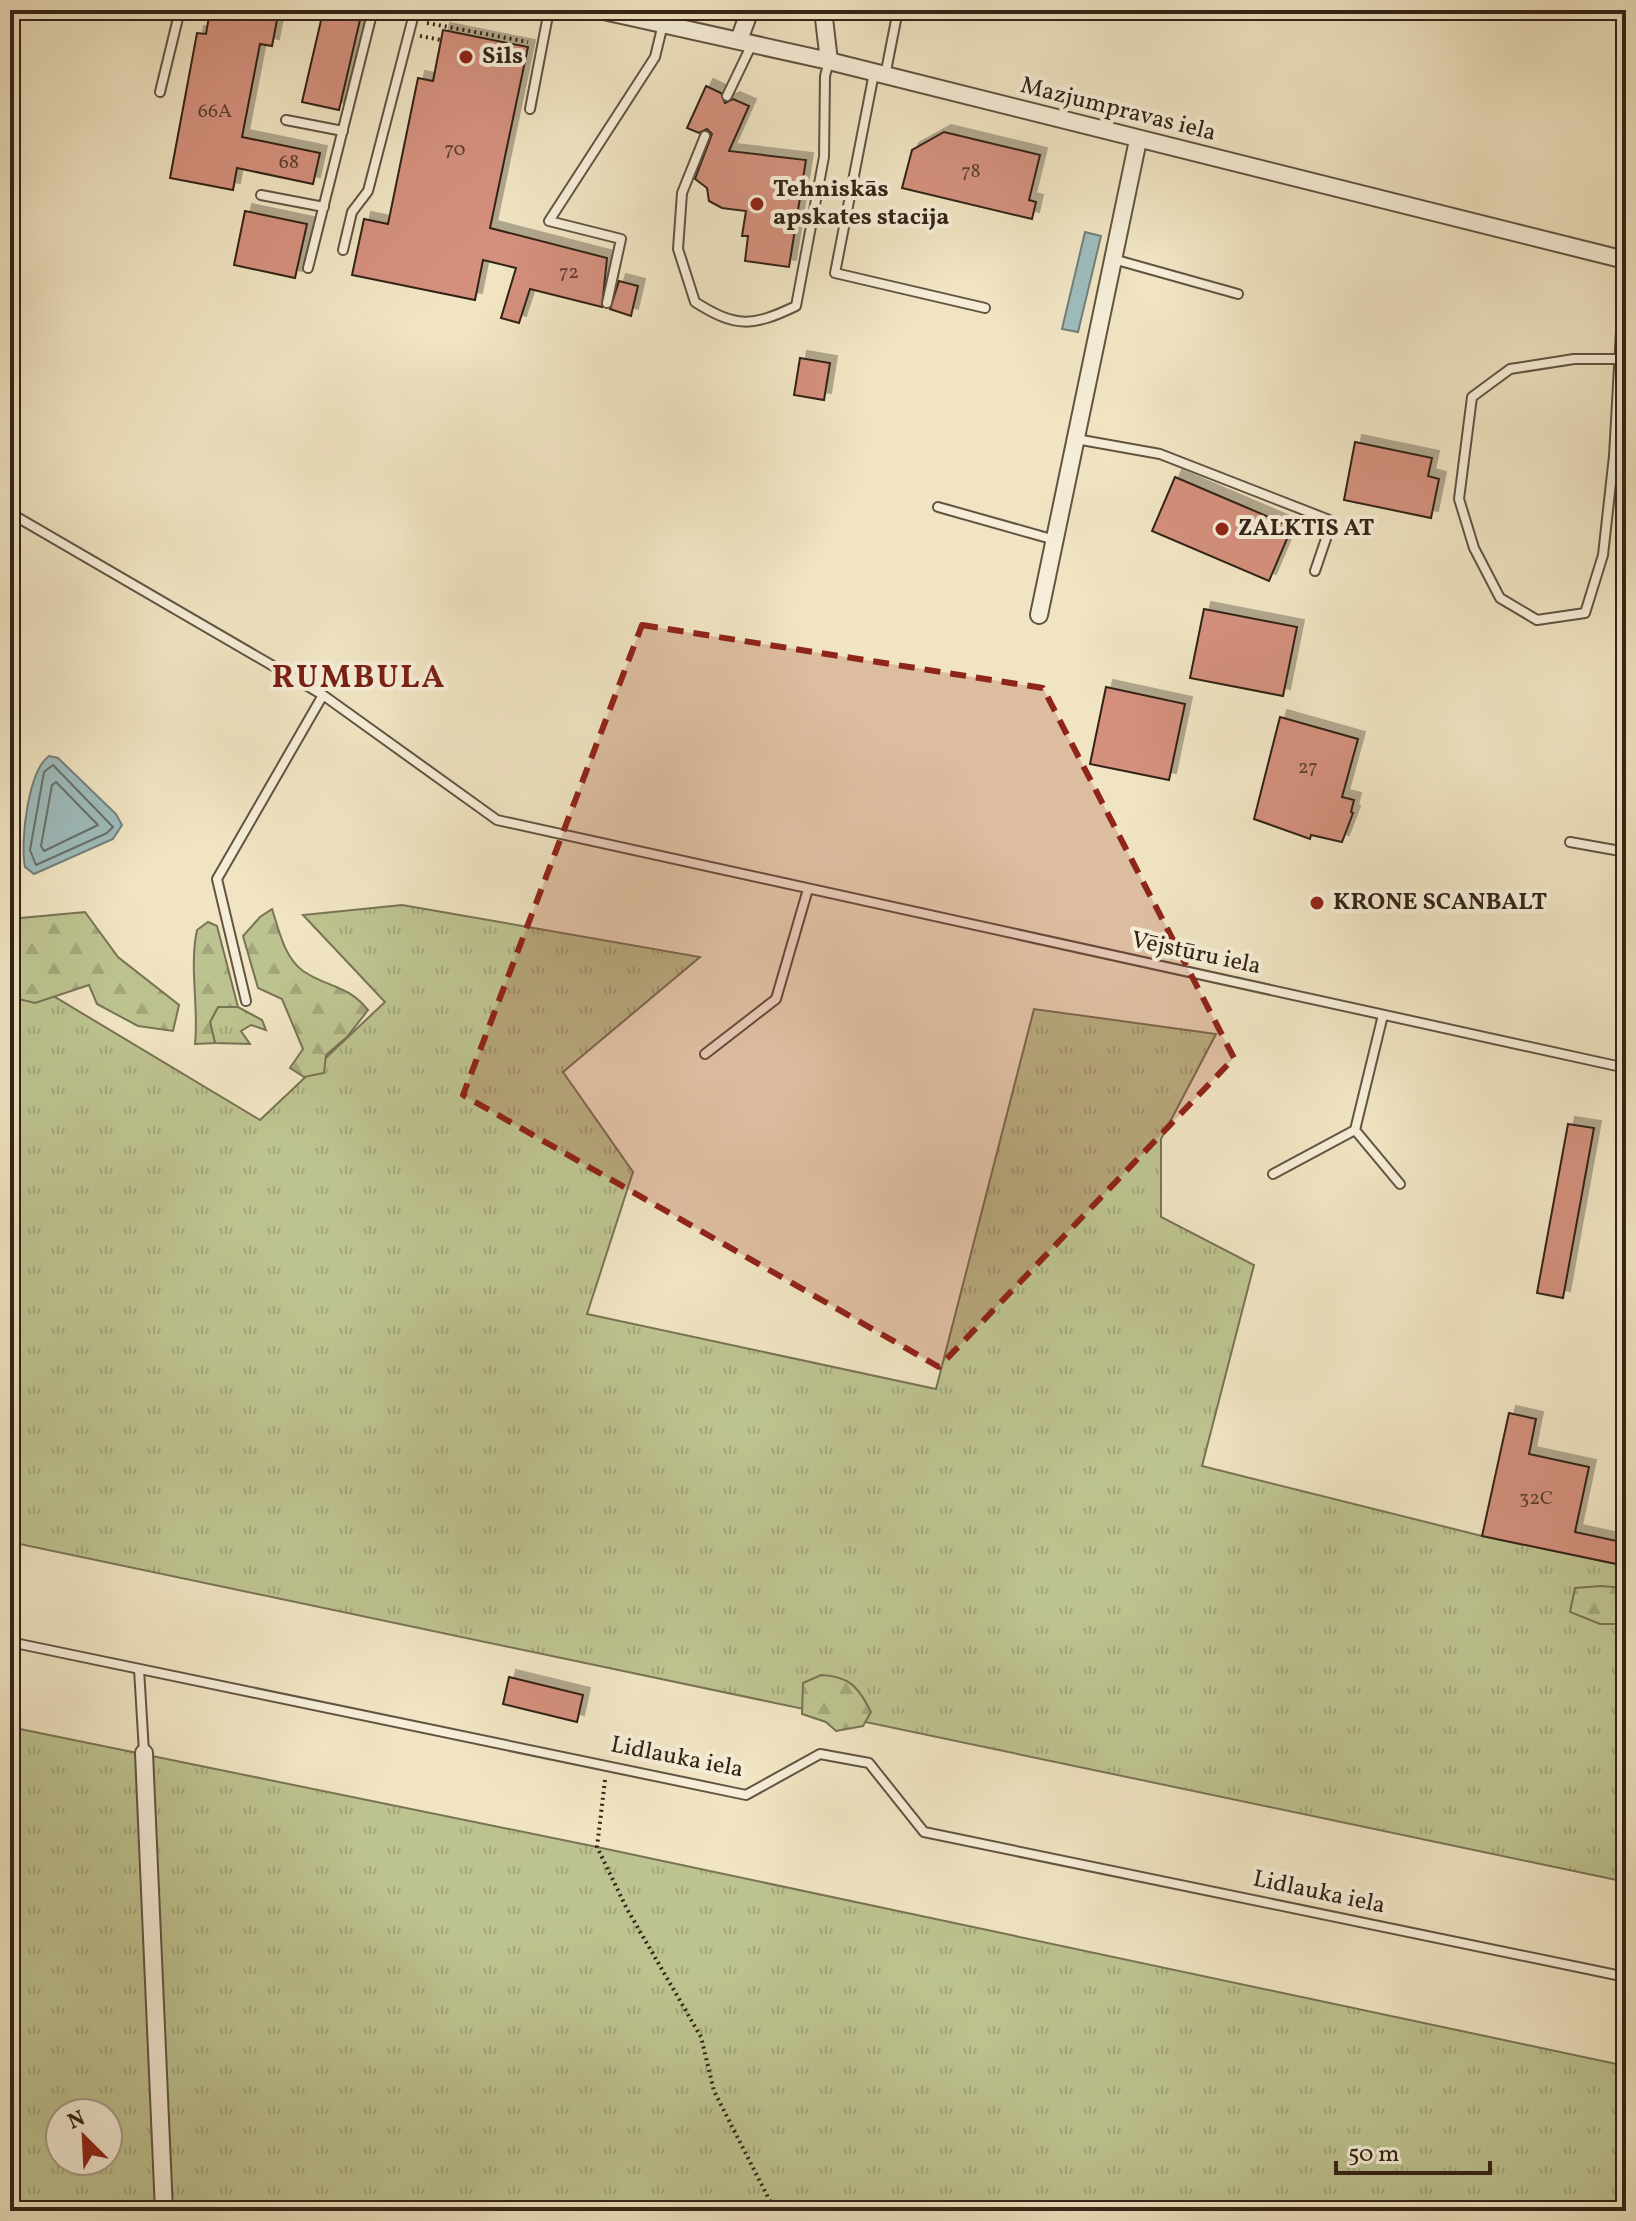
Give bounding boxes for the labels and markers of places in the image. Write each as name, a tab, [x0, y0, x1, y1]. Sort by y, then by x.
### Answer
place label: Sils	[482, 40, 523, 74]
marker: Sils	[457, 48, 475, 66]
place label: Tehniskās apskates stacija	[773, 173, 949, 235]
marker: Tehniskās apskates stacija	[748, 195, 766, 213]
place label: ZALKTIS AT	[1238, 512, 1375, 546]
marker: ZALKTIS AT	[1213, 520, 1231, 538]
place label: KRONE SCANBALT	[1333, 886, 1547, 920]
marker: KRONE SCANBALT	[1308, 894, 1326, 912]

